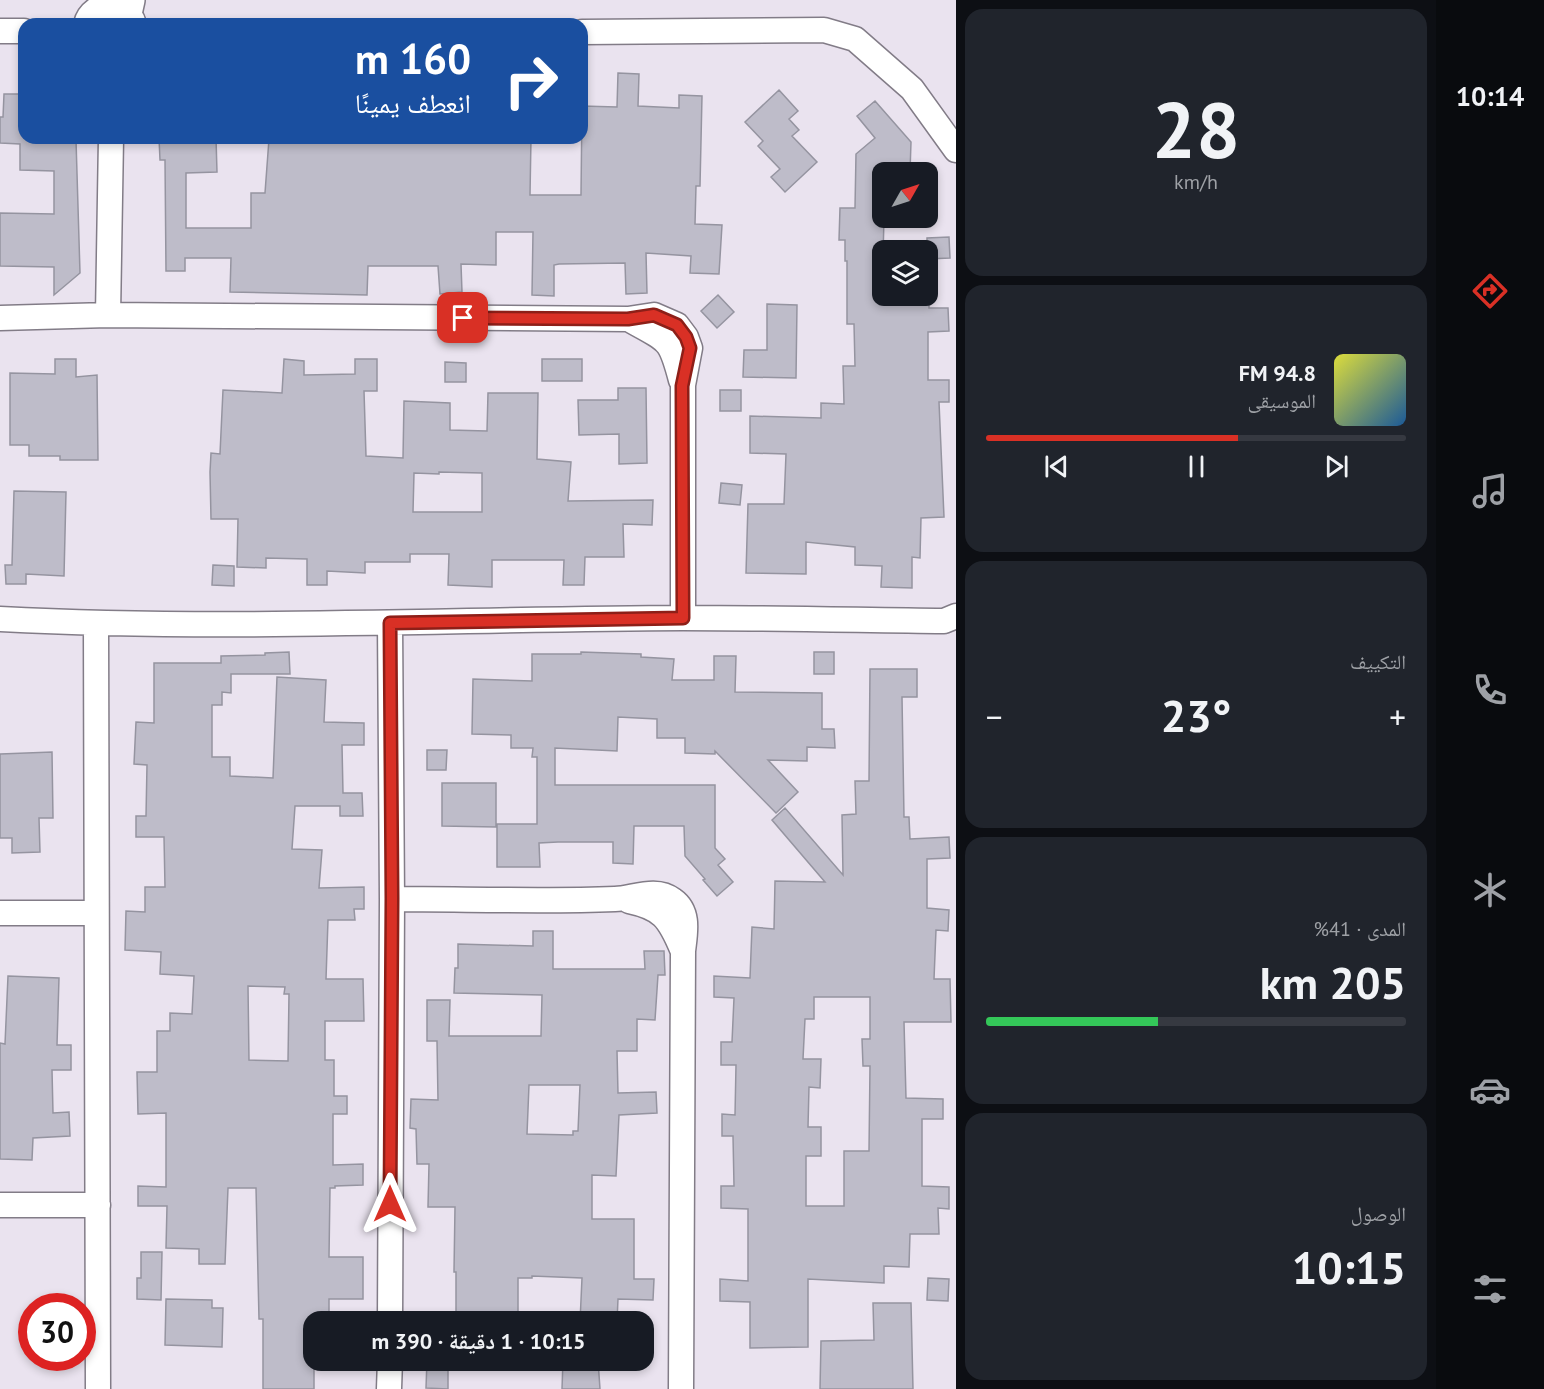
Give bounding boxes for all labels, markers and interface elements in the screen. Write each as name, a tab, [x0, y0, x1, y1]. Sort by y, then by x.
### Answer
text: 160 m	[355, 31, 471, 86]
icon: right	[492, 42, 570, 120]
text: 28	[1152, 79, 1240, 180]
text: 10:14	[1456, 79, 1524, 113]
text: انعطف يمينًا	[355, 86, 471, 120]
north arrow	[872, 162, 938, 228]
map controls	[872, 162, 938, 306]
text: km/h	[1174, 169, 1218, 195]
button: layers	[872, 240, 938, 306]
icon: directions	[1469, 270, 1511, 312]
pin	[437, 292, 488, 343]
icon: arrive	[446, 301, 479, 334]
text: 94.8 FM	[1239, 359, 1316, 387]
text: الموسيقى	[1248, 388, 1316, 414]
icon: previous	[1040, 450, 1073, 483]
icon: pause	[1180, 450, 1213, 483]
icon: next	[1320, 450, 1353, 483]
icon: music	[1469, 470, 1511, 512]
text: التكييف	[1350, 649, 1406, 675]
icon: phone	[1469, 669, 1511, 711]
text: 23°	[1161, 686, 1231, 744]
text: −	[986, 695, 1003, 738]
text: +	[1389, 695, 1406, 738]
icon: climate	[1469, 869, 1511, 911]
text: المدى · 41%	[1314, 916, 1406, 942]
text: 205 km	[1260, 953, 1406, 1011]
icon: car	[1469, 1069, 1511, 1111]
position arrow	[358, 1172, 422, 1236]
text: الوصول	[1351, 1201, 1406, 1227]
text: 10:15	[1292, 1238, 1406, 1296]
icon: filters	[1469, 1268, 1511, 1310]
speed limit sign: 30	[18, 1293, 96, 1371]
text: 10:15 · 1 دقيقة · 390 m	[371, 1327, 586, 1355]

